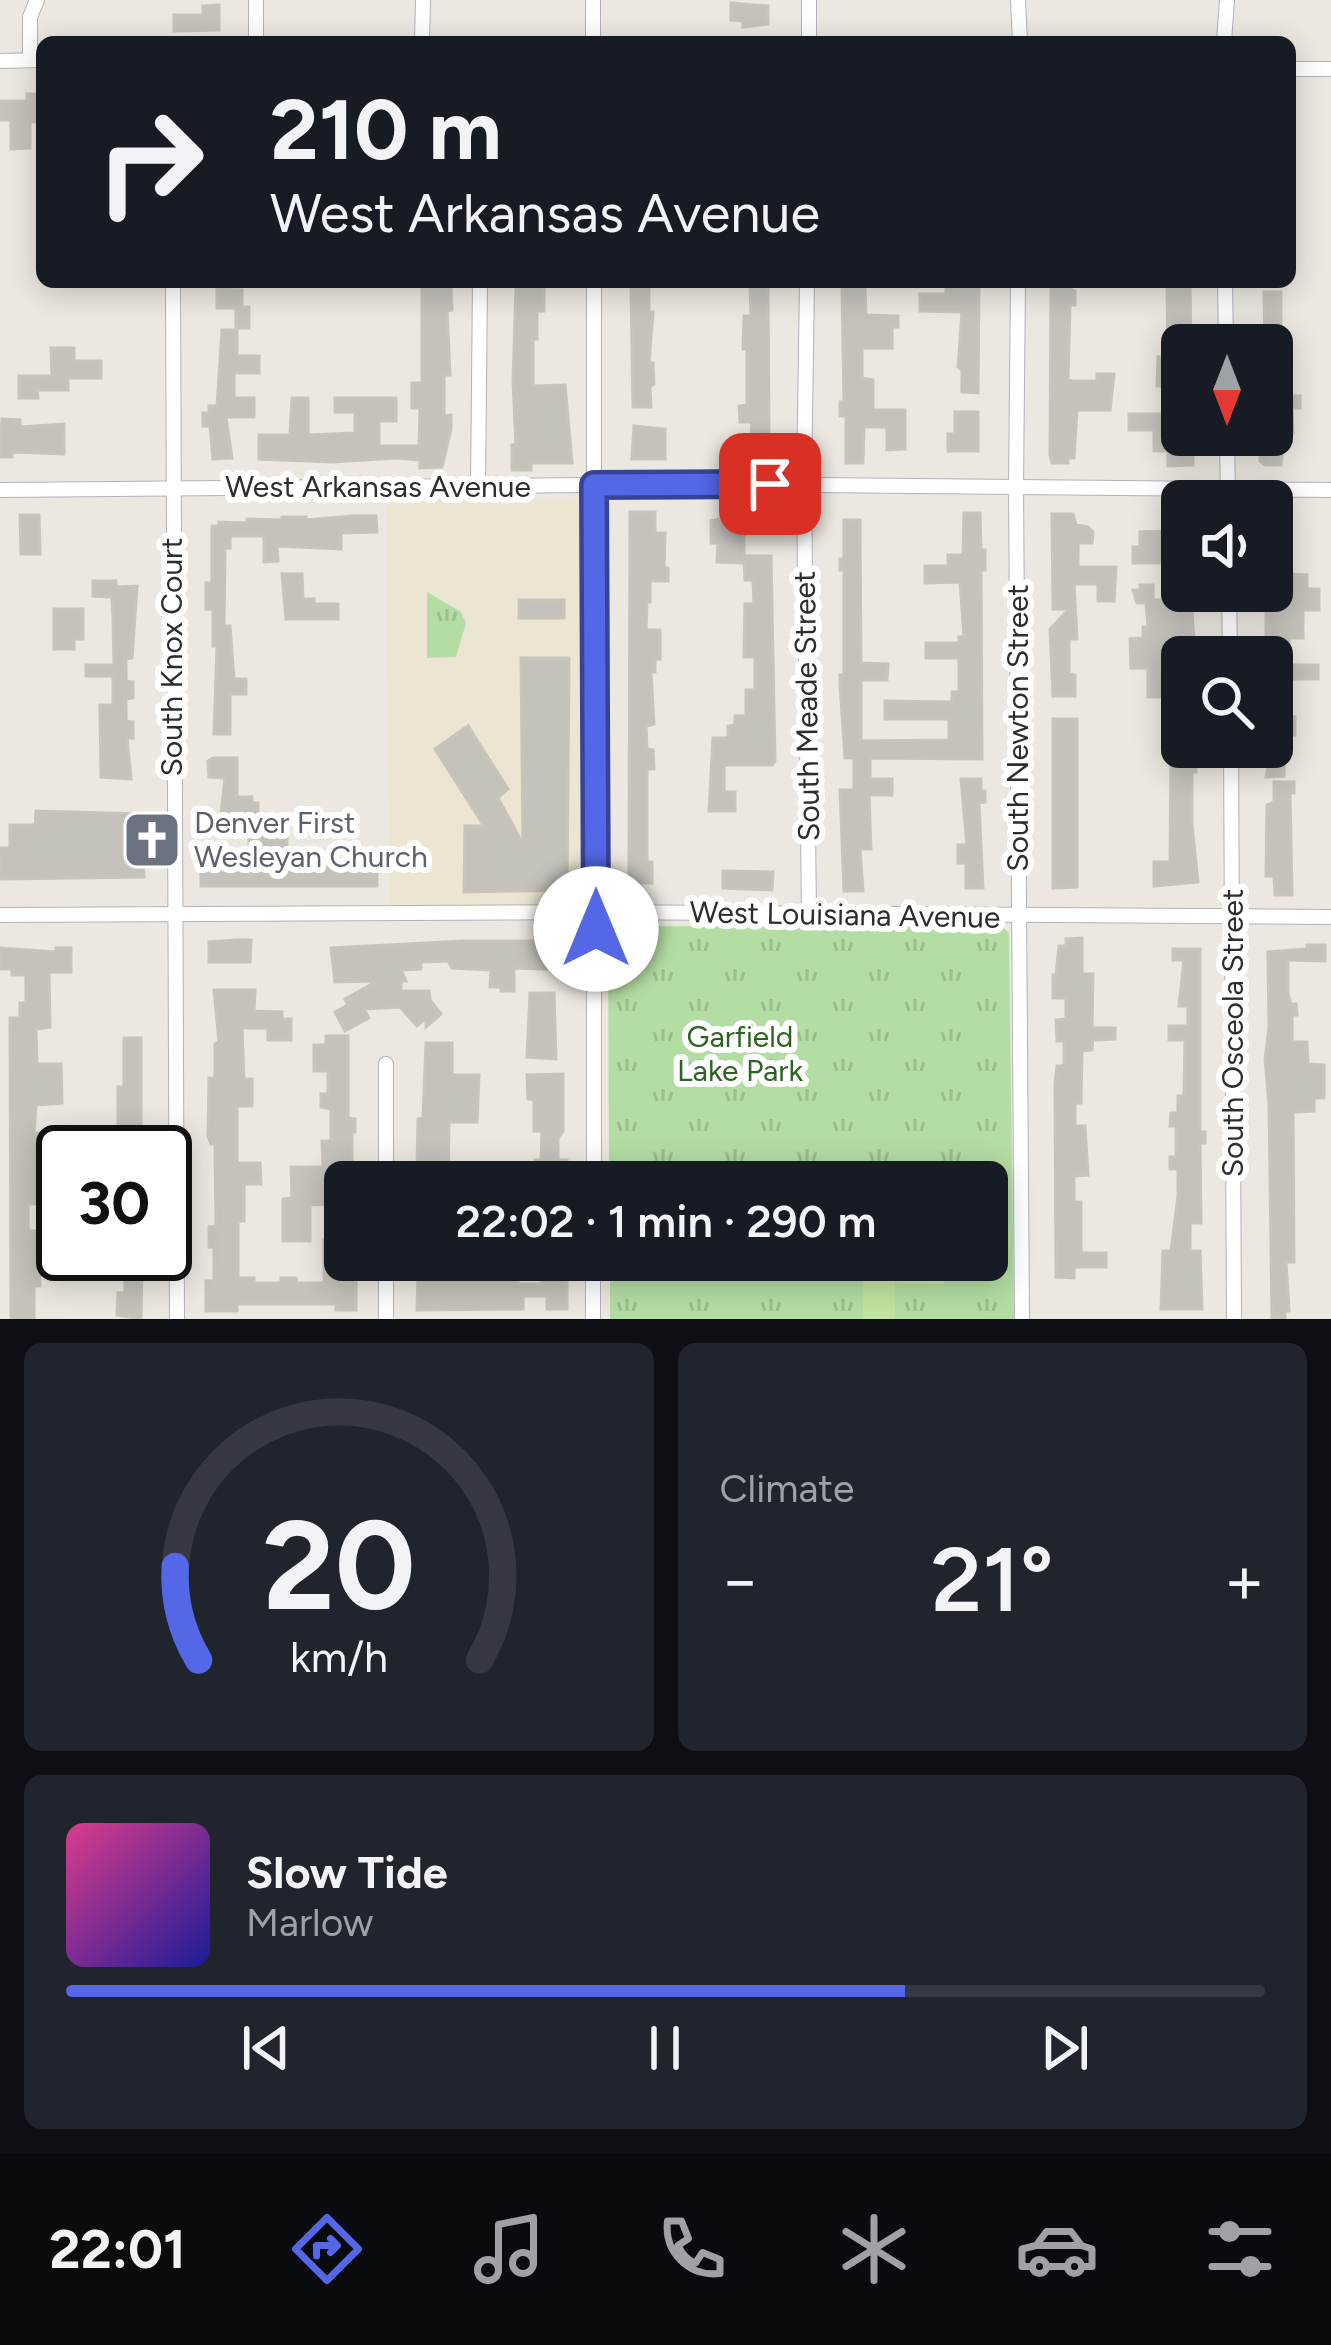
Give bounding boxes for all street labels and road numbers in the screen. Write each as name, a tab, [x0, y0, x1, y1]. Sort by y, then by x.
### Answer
street label: West Arkansas Avenue	[225, 468, 531, 505]
street label: South Knox Court	[153, 537, 190, 777]
street label: South Meade Street	[786, 570, 827, 842]
street label: South Newton Street	[999, 584, 1036, 872]
street label: South Osceola Street	[1214, 889, 1251, 1177]
street label: West Louisiana Avenue	[689, 893, 1001, 936]

